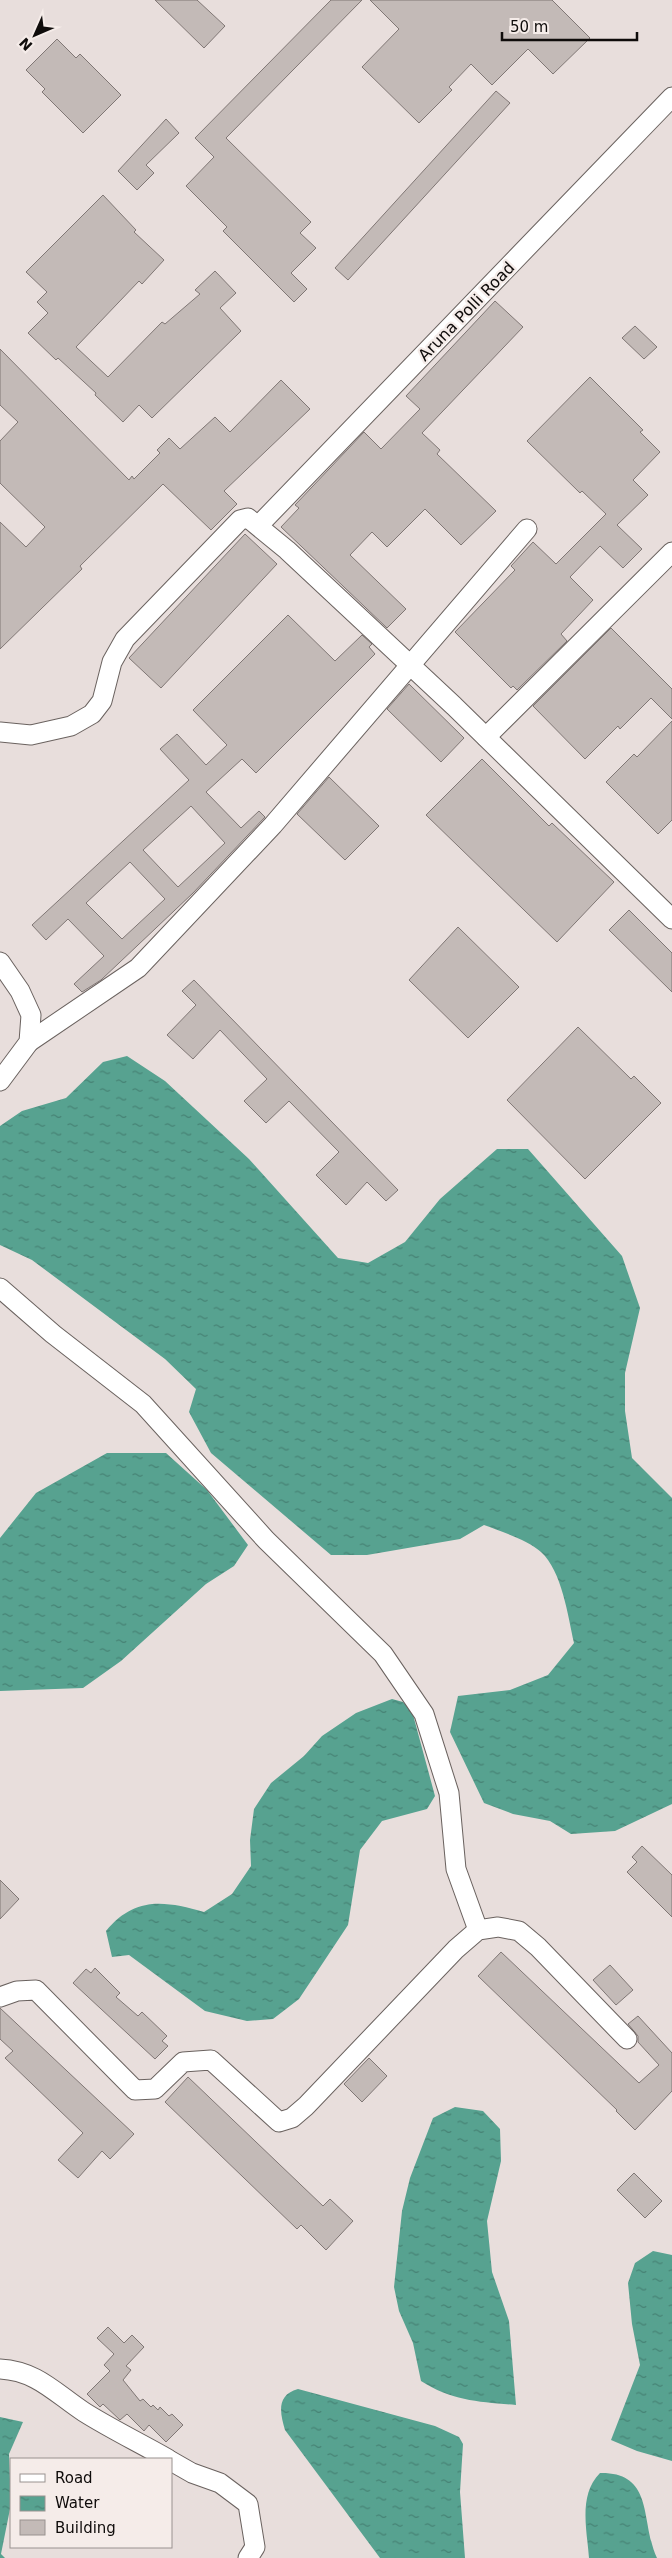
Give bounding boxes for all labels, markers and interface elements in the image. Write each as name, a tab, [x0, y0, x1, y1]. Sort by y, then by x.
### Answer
north arrow	[10, 10, 60, 60]
scale bar	[502, 10, 637, 42]
text: 50 m	[510, 18, 548, 36]
text: N	[16, 34, 36, 54]
street label: Aruna Polli Road	[414, 258, 518, 365]
legend	[10, 2458, 172, 2548]
text: Road	[55, 2469, 93, 2487]
text: Water	[55, 2494, 100, 2512]
text: Building	[55, 2519, 116, 2537]

